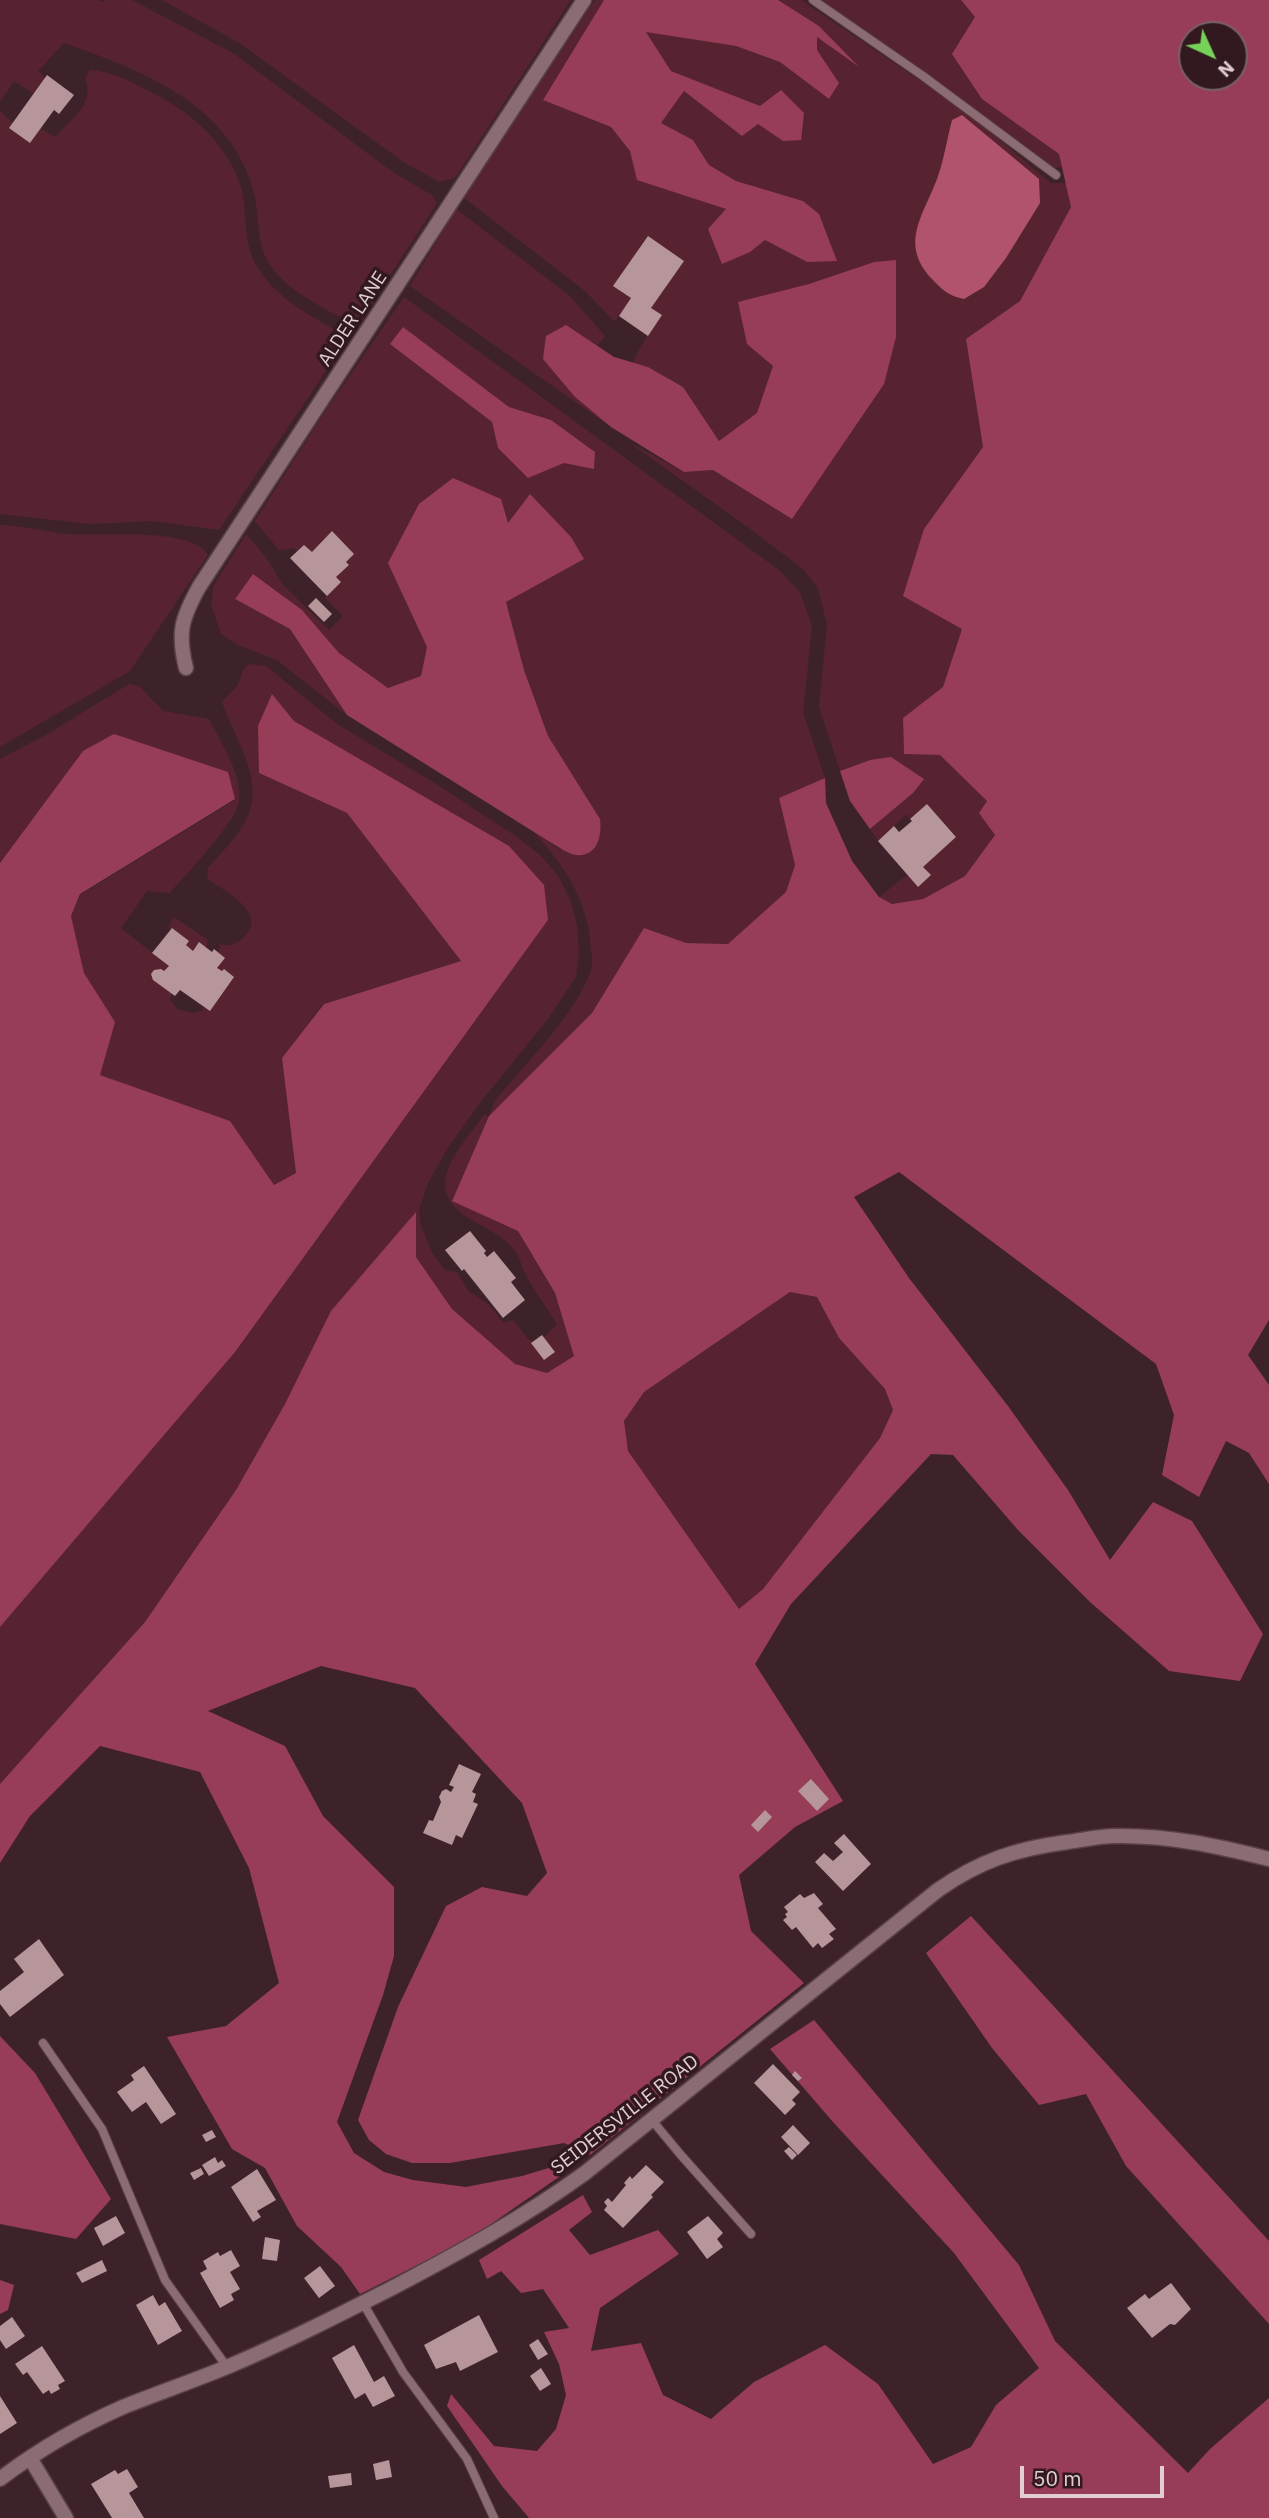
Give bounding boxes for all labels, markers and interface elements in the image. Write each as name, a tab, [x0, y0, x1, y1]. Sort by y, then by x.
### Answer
north arrow	[1178, 21, 1248, 91]
text: N	[1213, 56, 1240, 83]
street label: ALDER LANE	[314, 267, 392, 371]
street label: SEIDERSVILLE ROAD	[547, 2050, 703, 2180]
scale bar	[1024, 2452, 1168, 2496]
text: 50 m	[1033, 2464, 1082, 2492]

